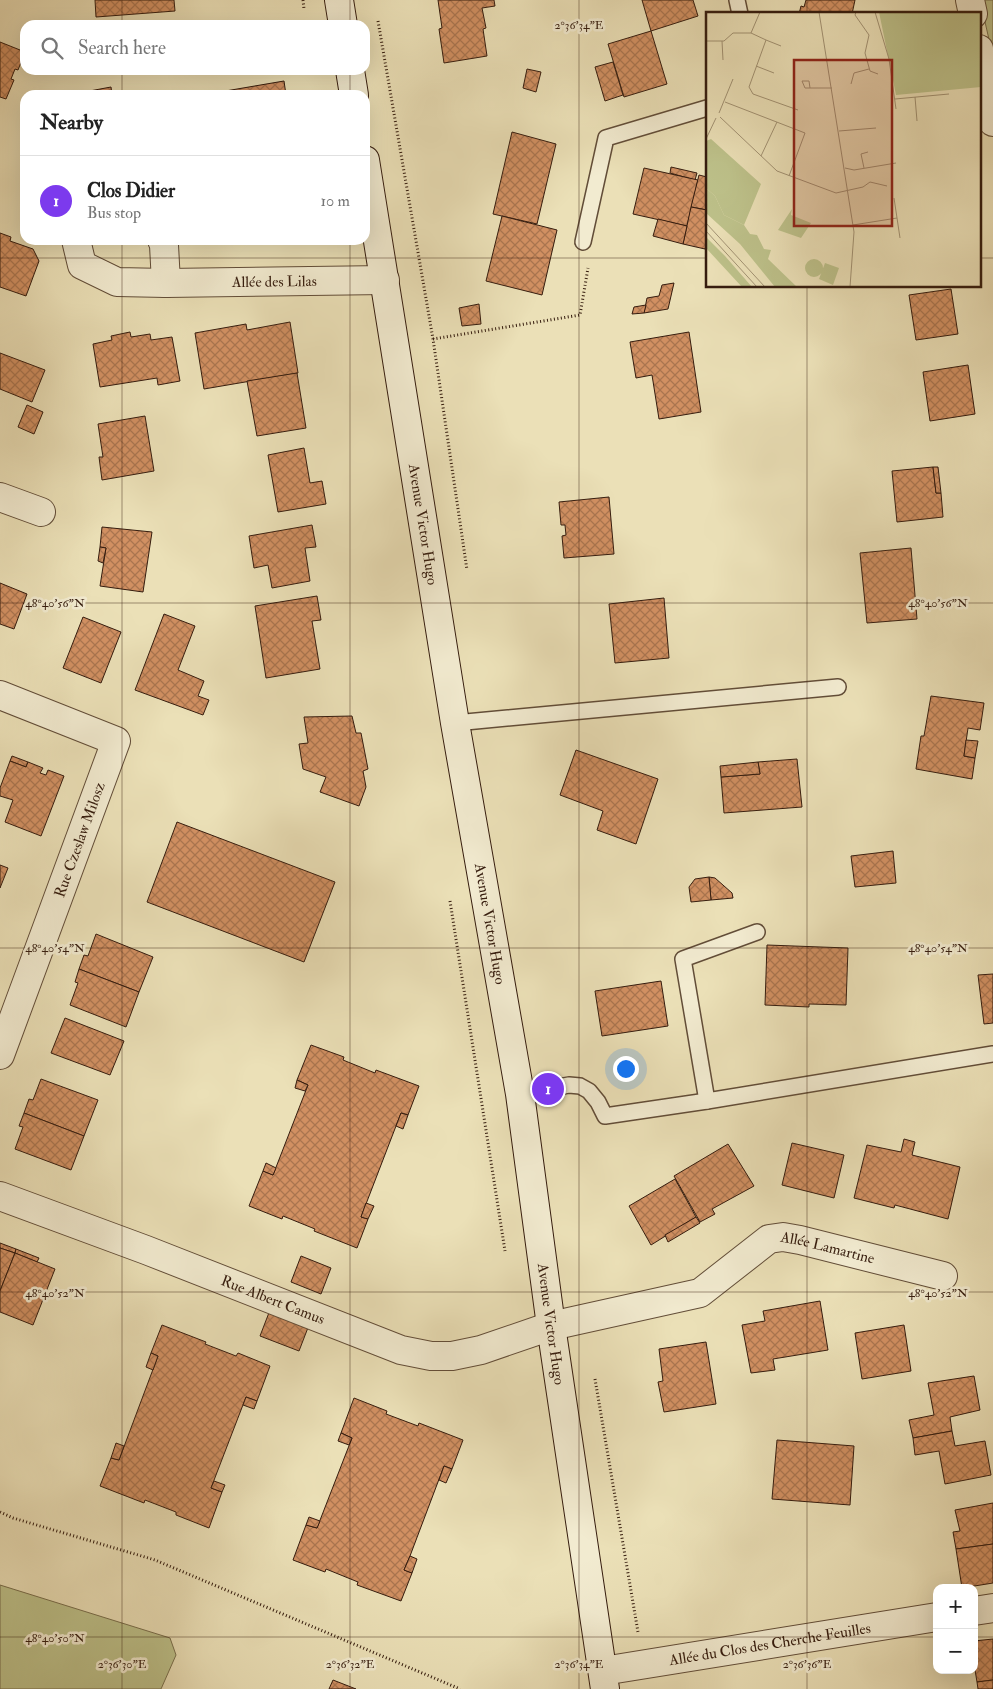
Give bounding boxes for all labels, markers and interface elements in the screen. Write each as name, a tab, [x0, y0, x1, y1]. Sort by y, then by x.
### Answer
inset map	[706, 12, 980, 288]
text: 2°36'34"E	[555, 18, 604, 33]
search box	[20, 20, 370, 75]
icon: search	[38, 34, 66, 62]
text: Search here	[78, 36, 166, 60]
text: Nearby	[40, 109, 103, 136]
text: Clos Didier	[87, 179, 175, 203]
text: 1	[53, 191, 59, 211]
text: 10 m	[320, 191, 350, 211]
text: Bus stop	[87, 203, 141, 223]
street label: Allée des Lilas	[231, 271, 317, 292]
street label: Avenue Victor Hugo	[404, 461, 442, 586]
text: 48°40'56"N	[25, 596, 85, 611]
text: 48°40'56"N	[908, 596, 968, 611]
street label: Rue Czeslaw Milosz	[50, 780, 110, 900]
street label: Avenue Victor Hugo	[470, 861, 510, 986]
text: 48°40'54"N	[25, 941, 85, 956]
text: 48°40'54"N	[908, 941, 968, 956]
your location	[613, 1056, 639, 1082]
pin: 1	[532, 1070, 564, 1108]
street label: Allée Lamartine	[778, 1227, 877, 1268]
street label: Avenue Victor Hugo	[533, 1261, 569, 1386]
street label: Rue Albert Camus	[218, 1271, 328, 1329]
text: 48°40'52"N	[25, 1286, 85, 1301]
text: 48°40'52"N	[908, 1286, 968, 1301]
map controls	[933, 1584, 978, 1674]
button: +	[933, 1584, 978, 1629]
street label: Allée du Clos des Cherche Feuilles	[667, 1618, 872, 1670]
button: −	[933, 1629, 978, 1674]
text: 48°40'50"N	[25, 1631, 85, 1646]
text: 2°36'30"E	[98, 1657, 147, 1672]
text: 2°36'32"E	[326, 1657, 375, 1672]
text: 2°36'34"E	[555, 1657, 604, 1672]
text: 2°36'36"E	[783, 1657, 832, 1672]

